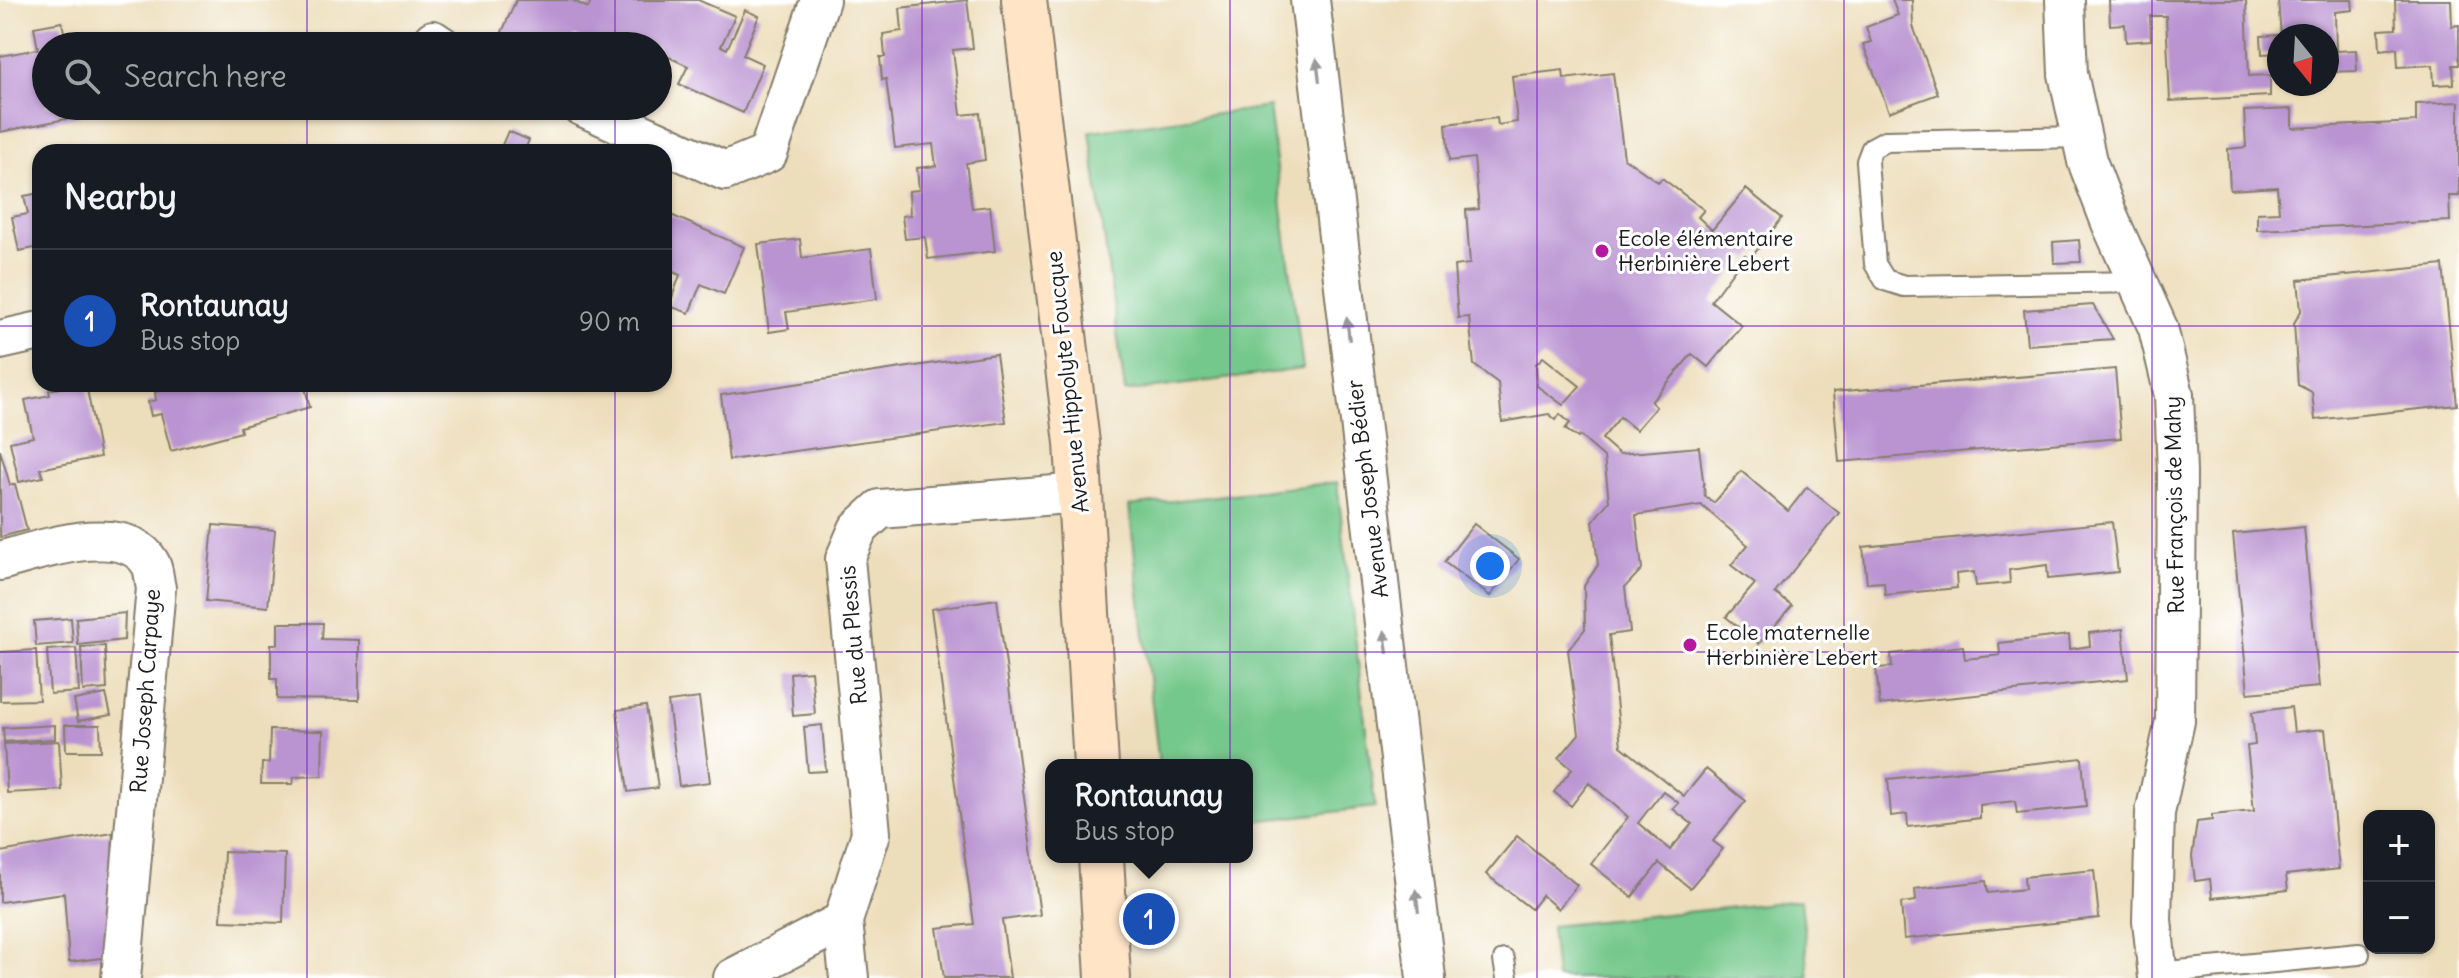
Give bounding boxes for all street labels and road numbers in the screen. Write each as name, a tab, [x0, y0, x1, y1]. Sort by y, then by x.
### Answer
street label: Avenue Hippolyte Foucque	[1039, 250, 1095, 514]
street label: Avenue Joseph Bédier	[1340, 378, 1394, 600]
street label: Rue François de Mahy	[2158, 396, 2190, 614]
street label: Rue du Plessis	[833, 564, 873, 706]
street label: Rue Joseph Carpaye	[124, 588, 166, 794]

